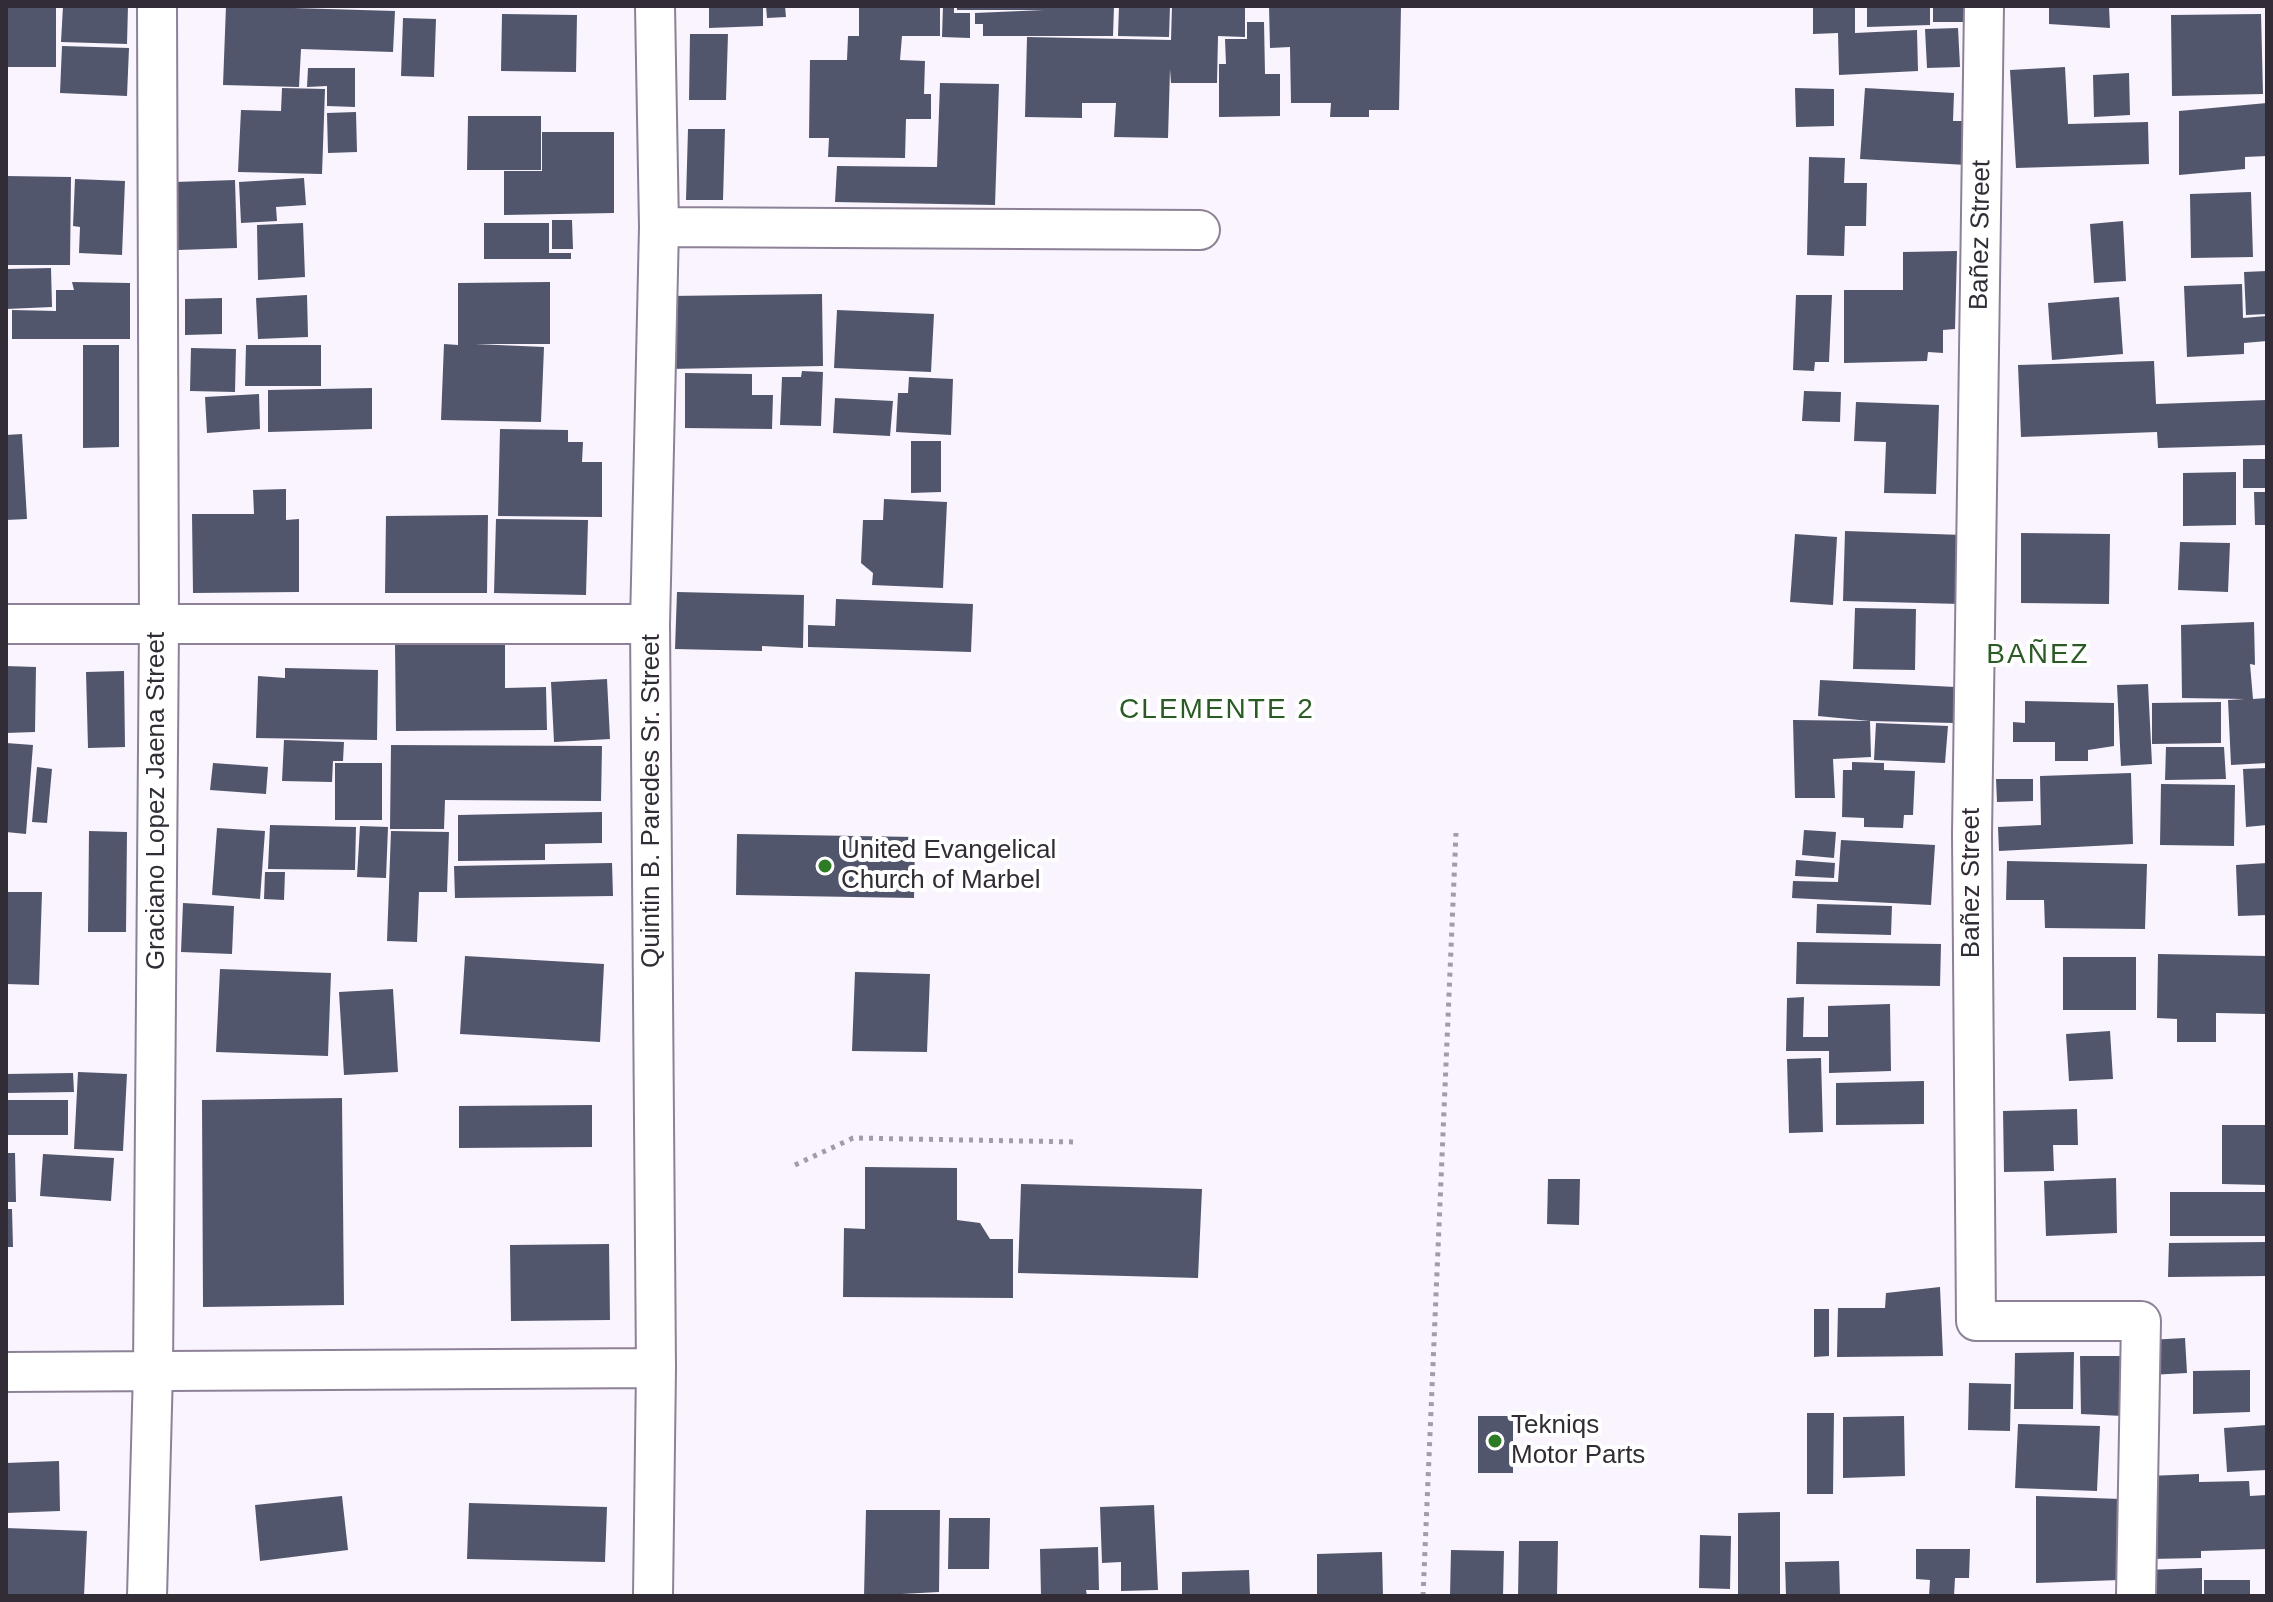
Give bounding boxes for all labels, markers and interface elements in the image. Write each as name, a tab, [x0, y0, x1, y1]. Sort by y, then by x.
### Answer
street label: Bañez Street	[1964, 160, 1998, 310]
street label: Graciano Lopez Jaena Street	[141, 632, 173, 970]
street label: Quintin B. Paredes Sr. Street	[636, 634, 668, 968]
district label: BAÑEZ	[1986, 638, 2090, 672]
district label: CLEMENTE 2	[1119, 693, 1315, 727]
street label: Bañez Street	[1956, 808, 1988, 958]
place label: United Evangelical Church of Marbel	[841, 835, 1056, 896]
marker: United Evangelical Church of Marbel	[816, 857, 834, 875]
place label: Tekniqs Motor Parts	[1511, 1410, 1645, 1472]
marker: Tekniqs Motor Parts	[1486, 1432, 1504, 1450]

